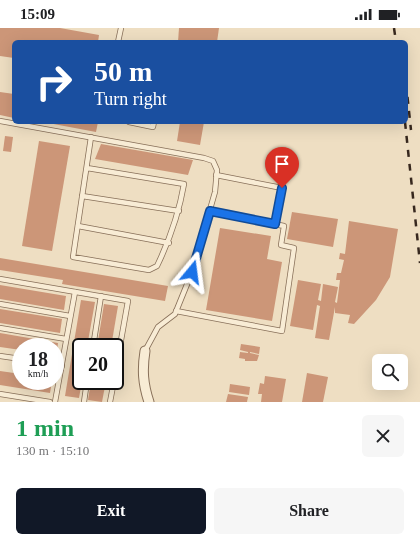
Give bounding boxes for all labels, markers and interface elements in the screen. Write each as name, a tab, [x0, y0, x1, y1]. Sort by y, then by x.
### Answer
text: 15:09	[20, 6, 55, 22]
icon: right	[28, 56, 80, 108]
text: 50 m	[94, 56, 152, 87]
text: Turn right	[94, 89, 167, 109]
pin	[265, 147, 299, 188]
icon: arrive	[271, 153, 293, 175]
position arrow	[171, 251, 213, 293]
speed limit sign: 20	[72, 338, 124, 390]
text: 18	[28, 348, 48, 370]
map controls	[372, 354, 408, 390]
button: search	[372, 354, 408, 390]
text: km/h	[28, 368, 48, 379]
text: 1 min	[16, 415, 74, 441]
button: close	[362, 415, 404, 457]
text: 130 m · 15:10	[16, 443, 89, 458]
button: Exit	[16, 488, 206, 534]
button: Share	[214, 488, 404, 534]

